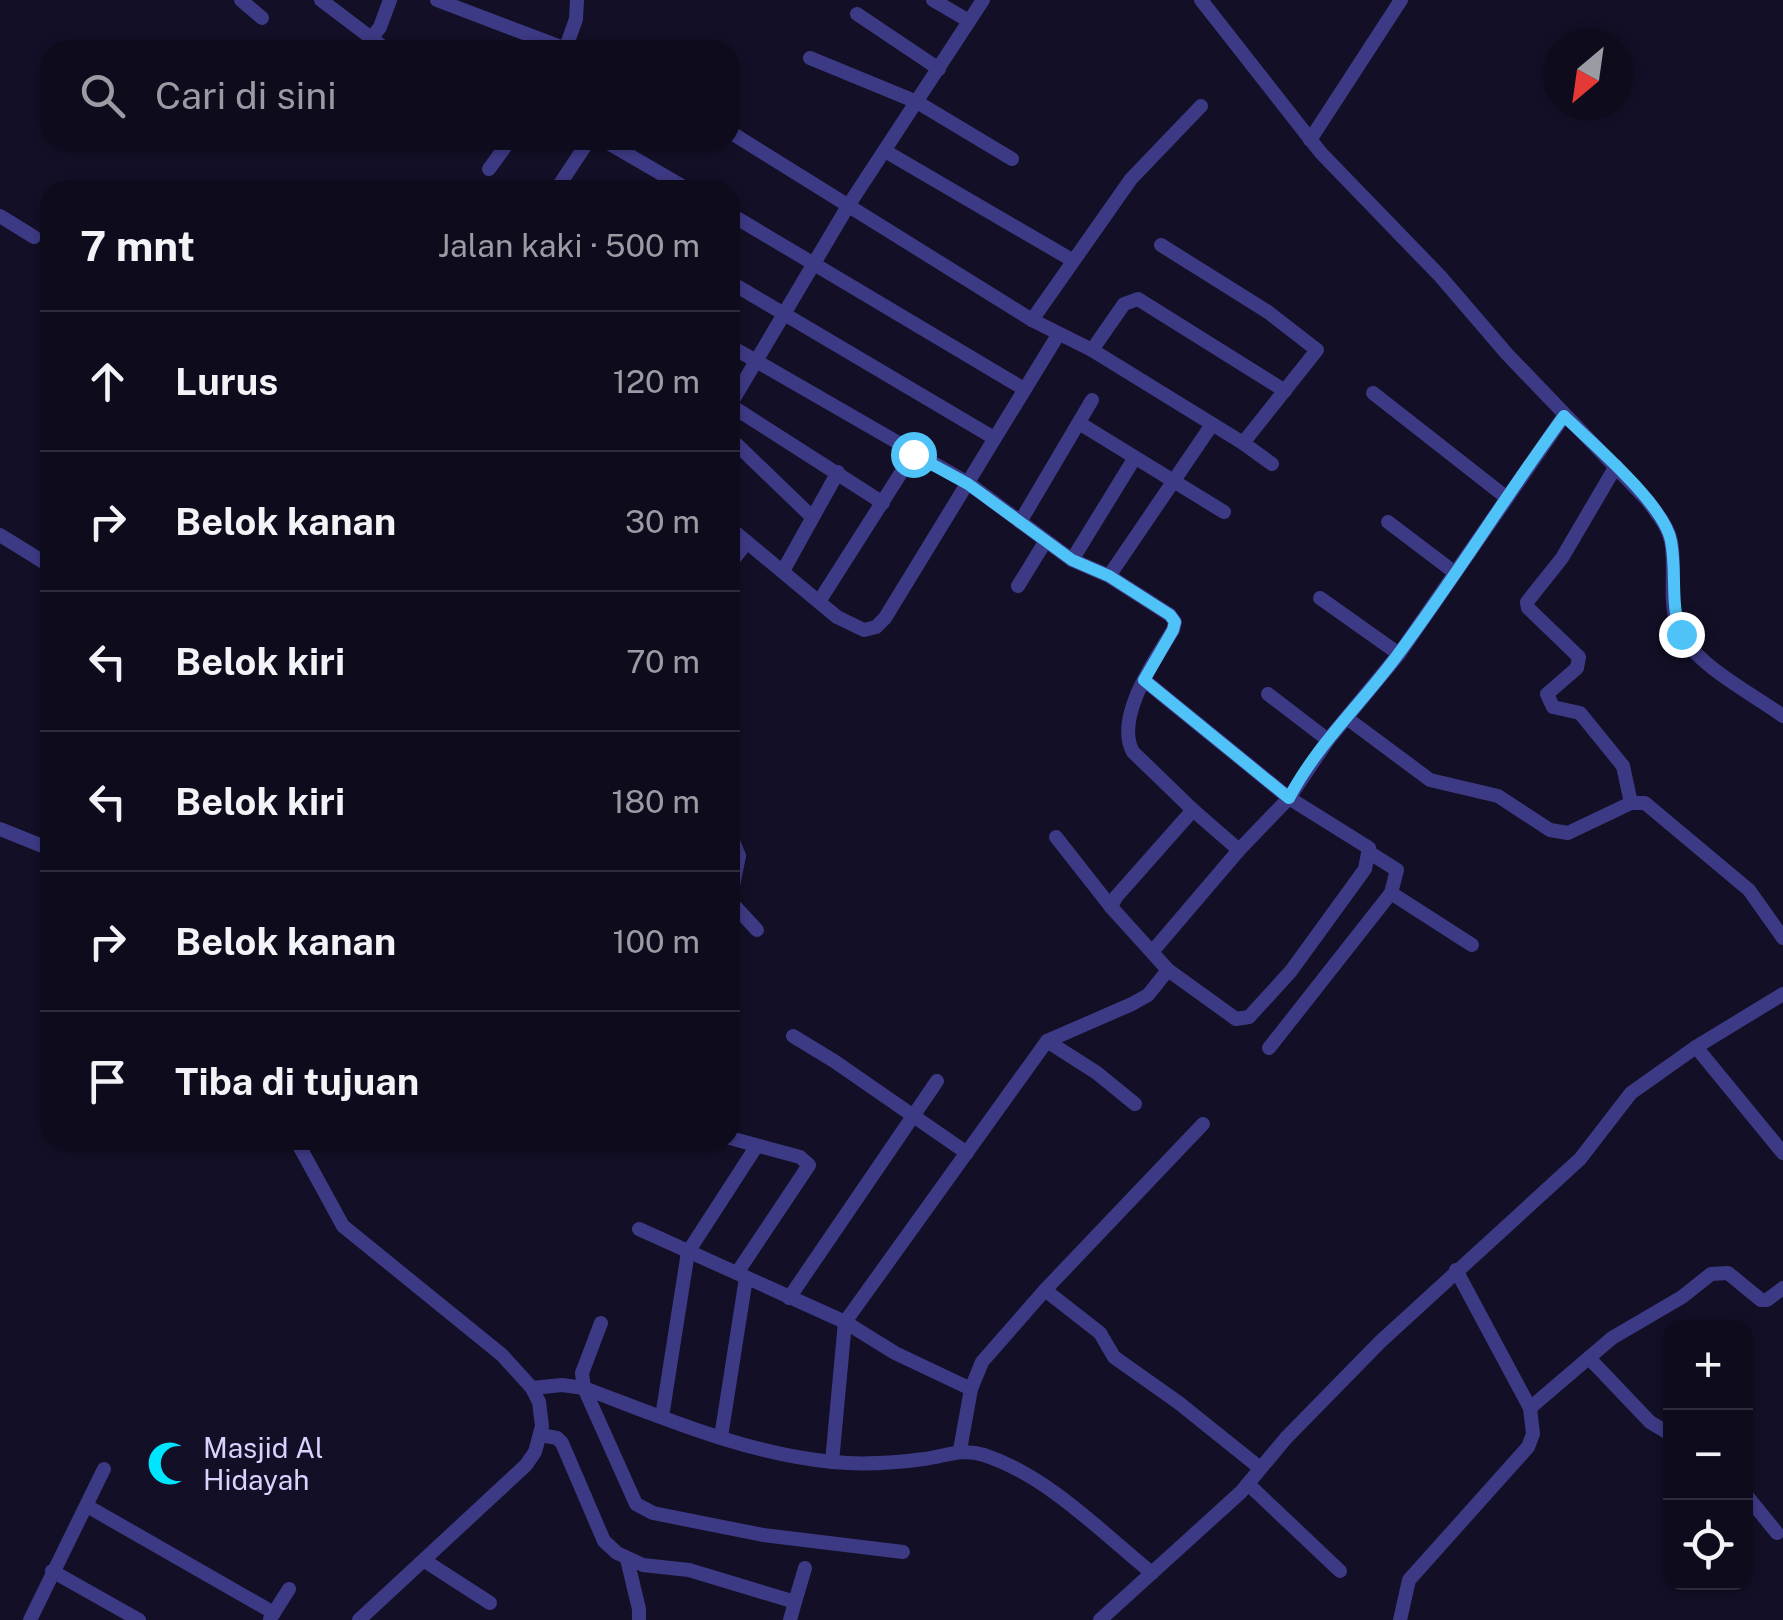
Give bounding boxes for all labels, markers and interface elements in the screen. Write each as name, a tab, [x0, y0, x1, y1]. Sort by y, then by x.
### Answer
north arrow	[1543, 30, 1633, 120]
search box	[40, 40, 740, 150]
icon: search	[75, 68, 130, 123]
text: Cari di sini	[155, 73, 337, 118]
text: 7 mnt	[80, 221, 195, 270]
text: Jalan kaki · 500 m	[438, 227, 700, 264]
icon: ahead	[80, 354, 135, 409]
text: Lurus	[175, 359, 278, 404]
text: 120 m	[613, 363, 700, 400]
route start	[891, 432, 937, 478]
icon: right	[80, 494, 135, 549]
text: Belok kanan	[175, 499, 396, 544]
text: 30 m	[625, 503, 700, 540]
route end	[1659, 612, 1705, 658]
icon: left	[80, 634, 135, 689]
text: Belok kiri	[175, 639, 345, 684]
text: 70 m	[626, 643, 700, 680]
icon: left	[80, 774, 135, 829]
text: Belok kiri	[175, 779, 345, 824]
text: 180 m	[611, 783, 700, 820]
icon: right	[80, 914, 135, 969]
text: Belok kanan	[175, 919, 396, 964]
text: 100 m	[613, 923, 700, 960]
icon: arrive	[80, 1054, 135, 1109]
text: Tiba di tujuan	[175, 1059, 419, 1104]
map controls	[1663, 1320, 1753, 1590]
button: +	[1663, 1320, 1753, 1410]
button: −	[1663, 1410, 1753, 1500]
place label: Masjid Al Hidayah	[203, 1431, 324, 1496]
mosque icon: Masjid Al Hidayah	[146, 1440, 194, 1488]
button: locate	[1663, 1500, 1753, 1590]

